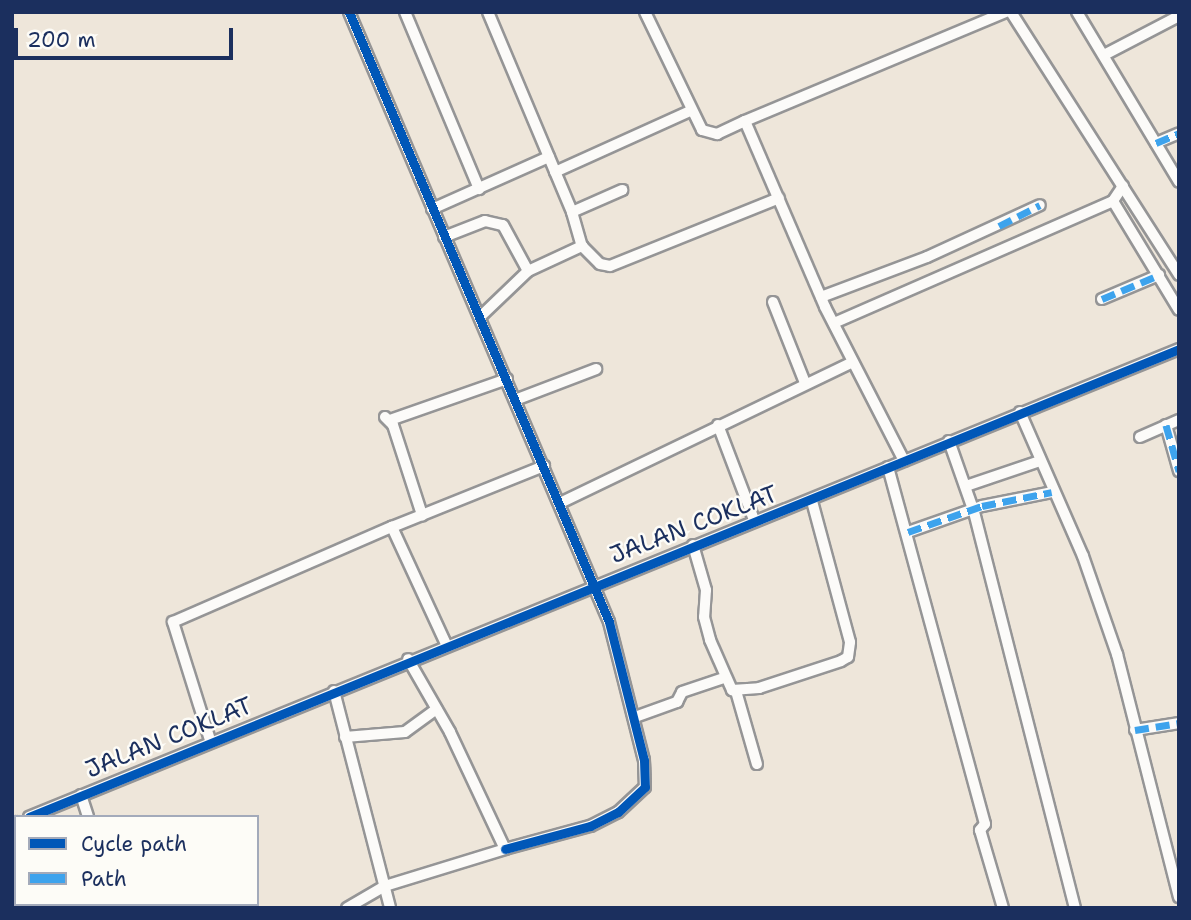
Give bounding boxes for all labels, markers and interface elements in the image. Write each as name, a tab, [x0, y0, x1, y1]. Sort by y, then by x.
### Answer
scale bar	[18, 14, 236, 58]
text: 200 m	[27, 26, 96, 54]
street label: JALAN COKLAT	[606, 480, 782, 570]
street label: JALAN COKLAT	[81, 691, 257, 785]
legend	[14, 815, 259, 906]
text: Cycle path	[81, 830, 187, 858]
text: Path	[81, 865, 127, 893]

